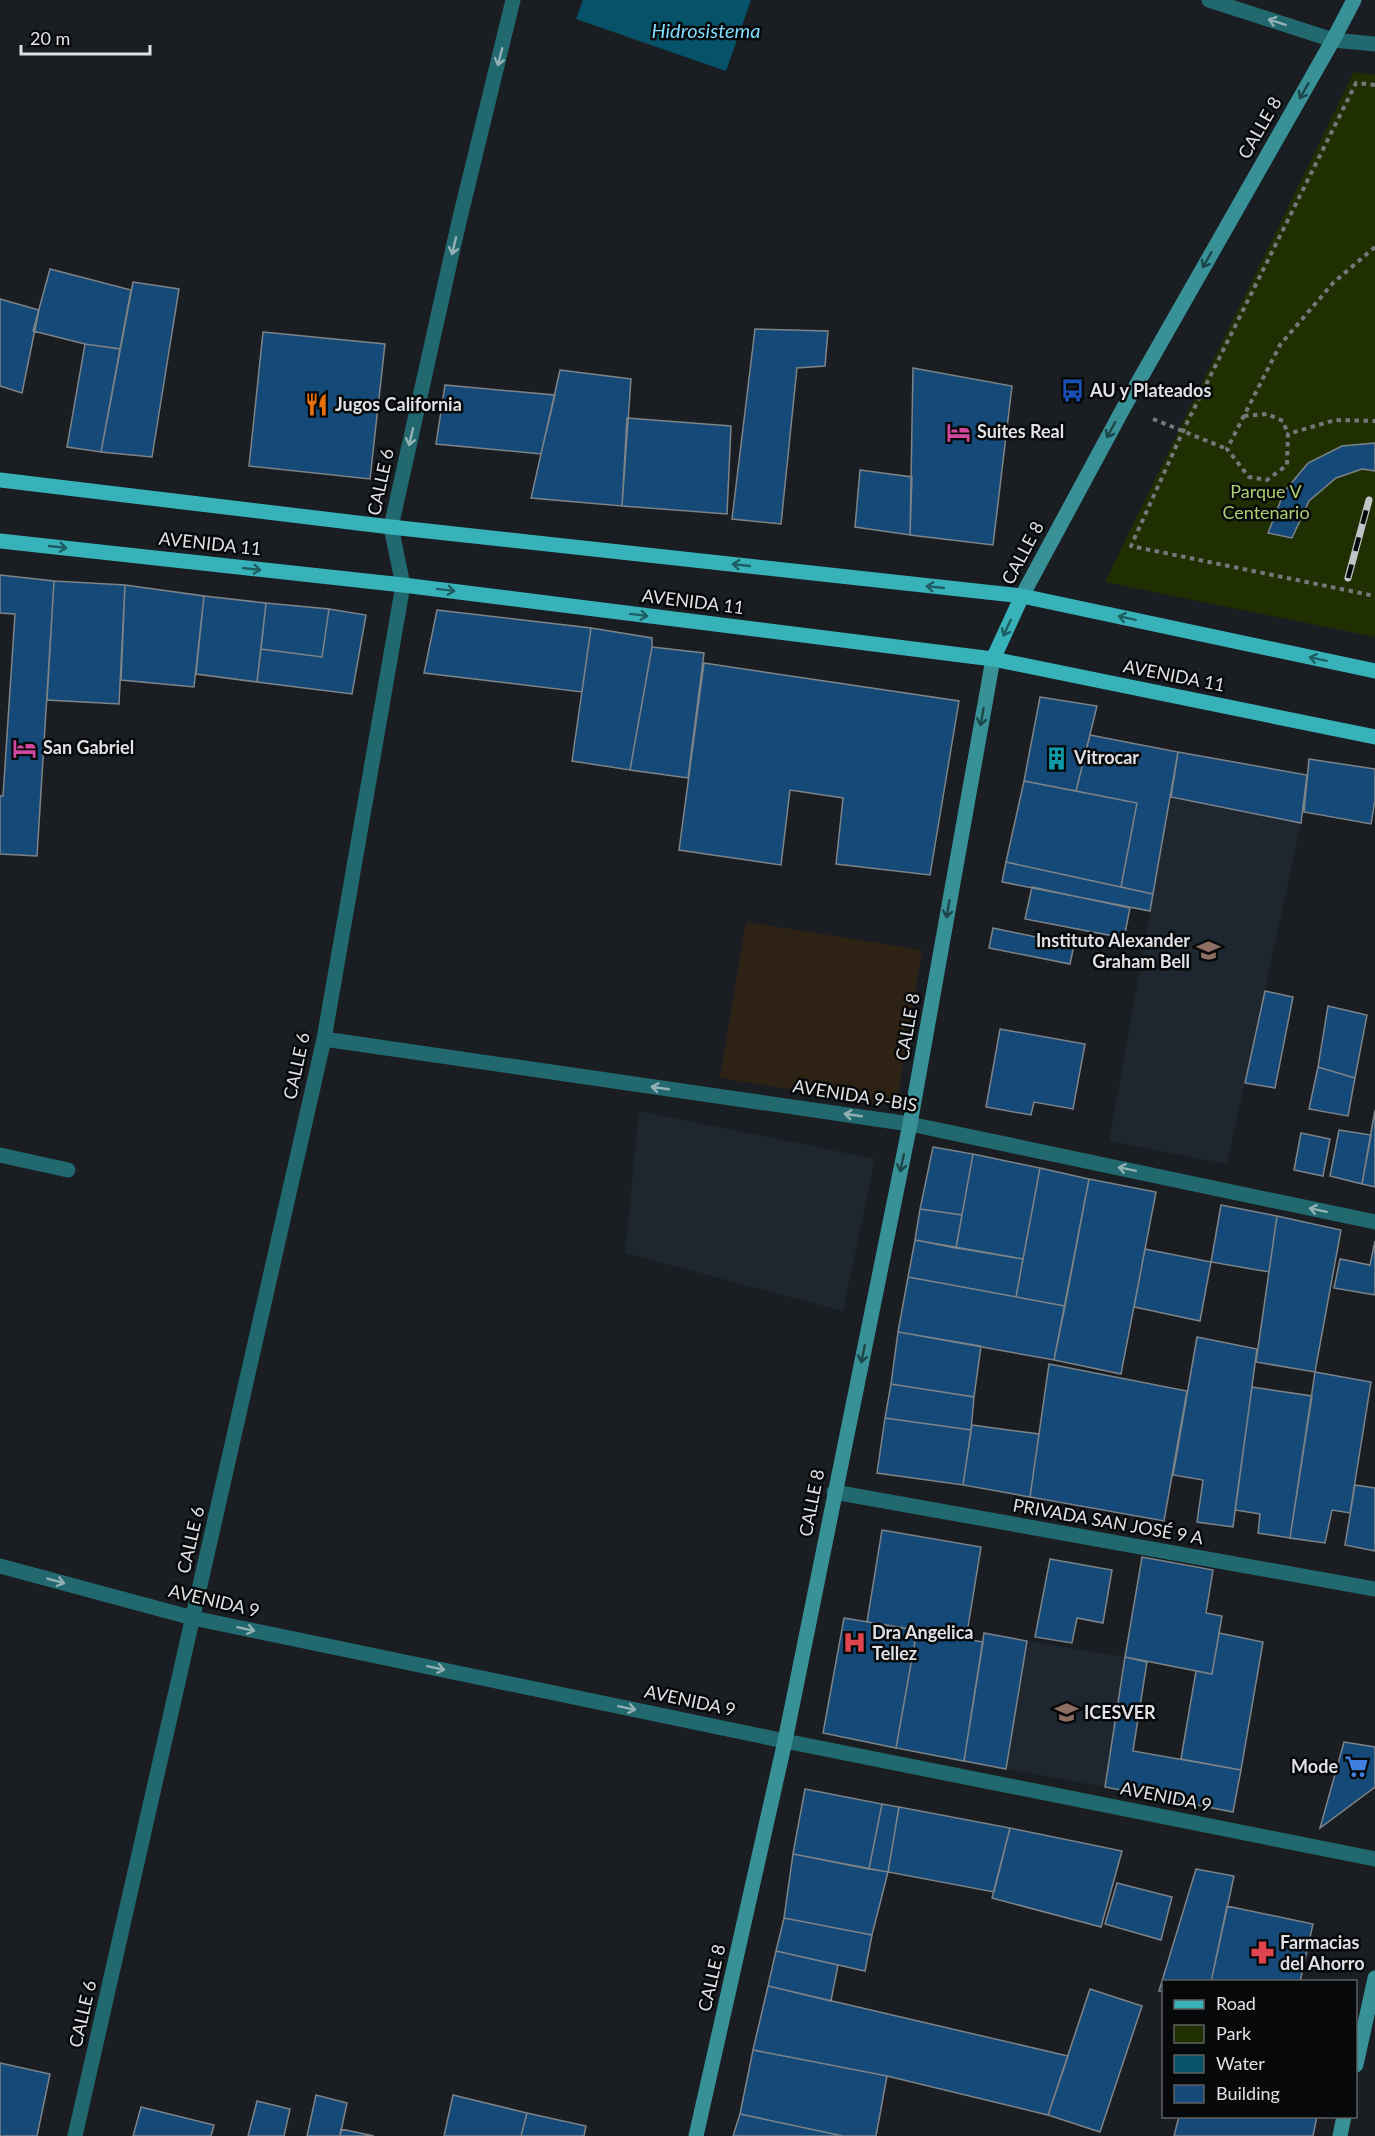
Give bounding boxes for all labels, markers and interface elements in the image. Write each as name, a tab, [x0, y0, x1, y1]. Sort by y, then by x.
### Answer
one-way arrow	[1268, 16, 1287, 27]
scale bar	[21, 18, 150, 56]
water label: Hidrosistema	[651, 18, 761, 42]
text: 20 m	[30, 27, 70, 49]
one-way arrow	[493, 47, 505, 66]
one-way arrow	[1298, 82, 1310, 99]
street label: CALLE 8	[1233, 92, 1286, 163]
one-way arrow	[448, 236, 459, 256]
one-way arrow	[1201, 251, 1213, 268]
bus stop icon: AU y Plateados	[1059, 378, 1085, 404]
place label: AU y Plateados	[1089, 379, 1211, 401]
restaurant icon: Jugos California	[304, 392, 330, 418]
place label: Jugos California	[335, 393, 462, 415]
hotel icon: Suites Real	[946, 419, 972, 445]
place label: Suites Real	[977, 420, 1064, 442]
one-way arrow	[1105, 421, 1117, 438]
one-way arrow	[405, 426, 416, 446]
street label: CALLE 6	[362, 446, 398, 517]
park label: Parque V Centenario	[1222, 480, 1310, 523]
street label: CALLE 8	[996, 517, 1048, 588]
street label: AVENIDA 11	[158, 527, 262, 559]
one-way arrow	[48, 542, 68, 553]
one-way arrow	[732, 560, 751, 571]
one-way arrow	[242, 563, 261, 574]
one-way arrow	[925, 581, 945, 592]
street label: AVENIDA 11	[641, 584, 746, 618]
one-way arrow	[435, 585, 455, 596]
one-way arrow	[629, 610, 649, 621]
one-way arrow	[1118, 612, 1137, 624]
one-way arrow	[1001, 618, 1013, 636]
one-way arrow	[1308, 653, 1328, 664]
street label: AVENIDA 11	[1122, 654, 1227, 696]
one-way arrow	[977, 707, 988, 726]
hotel icon: San Gabriel	[12, 735, 38, 761]
place label: San Gabriel	[43, 736, 134, 758]
building icon: Vitrocar	[1043, 745, 1069, 771]
place label: Vitrocar	[1073, 746, 1139, 768]
one-way arrow	[943, 899, 954, 918]
place label: Instituto Alexander Graham Bell	[1036, 929, 1190, 972]
school or university icon: Instituto Alexander Graham Bell	[1195, 938, 1221, 964]
street label: CALLE 8	[890, 991, 924, 1062]
street label: CALLE 6	[278, 1030, 314, 1101]
street label: AVENIDA 9-BIS	[791, 1074, 919, 1116]
one-way arrow	[651, 1082, 671, 1093]
one-way arrow	[844, 1110, 864, 1121]
one-way arrow	[896, 1152, 907, 1172]
one-way arrow	[1118, 1163, 1137, 1175]
one-way arrow	[1308, 1204, 1328, 1215]
one-way arrow	[857, 1343, 868, 1363]
street label: CALLE 8	[794, 1467, 828, 1538]
street label: PRIVADA SAN JOSÉ 9 A	[1011, 1493, 1206, 1549]
street label: CALLE 6	[172, 1504, 208, 1575]
one-way arrow	[47, 1576, 66, 1588]
street label: AVENIDA 9	[167, 1579, 262, 1621]
place label: Dra Angelica Tellez	[872, 1621, 973, 1664]
one-way arrow	[235, 1624, 255, 1635]
hospital icon: Dra Angelica Tellez	[841, 1630, 867, 1656]
one-way arrow	[427, 1663, 446, 1675]
street label: AVENIDA 9	[643, 1680, 738, 1720]
school or university icon: ICESVER	[1053, 1700, 1079, 1726]
place label: ICESVER	[1084, 1701, 1156, 1723]
one-way arrow	[617, 1703, 637, 1714]
supermarket icon: Mode	[1343, 1754, 1369, 1780]
place label: Mode	[1291, 1755, 1338, 1777]
street label: AVENIDA 9	[1119, 1776, 1214, 1816]
place label: Farmacias del Ahorro	[1280, 1931, 1365, 1974]
pharmacy icon: Farmacias del Ahorro	[1249, 1940, 1275, 1966]
street label: CALLE 8	[693, 1942, 729, 2013]
street label: CALLE 6	[64, 1978, 100, 2049]
legend	[1162, 1980, 1357, 2118]
text: Road	[1216, 1992, 1256, 2014]
text: Park	[1216, 2022, 1252, 2044]
text: Water	[1216, 2052, 1265, 2074]
text: Building	[1216, 2082, 1280, 2104]

